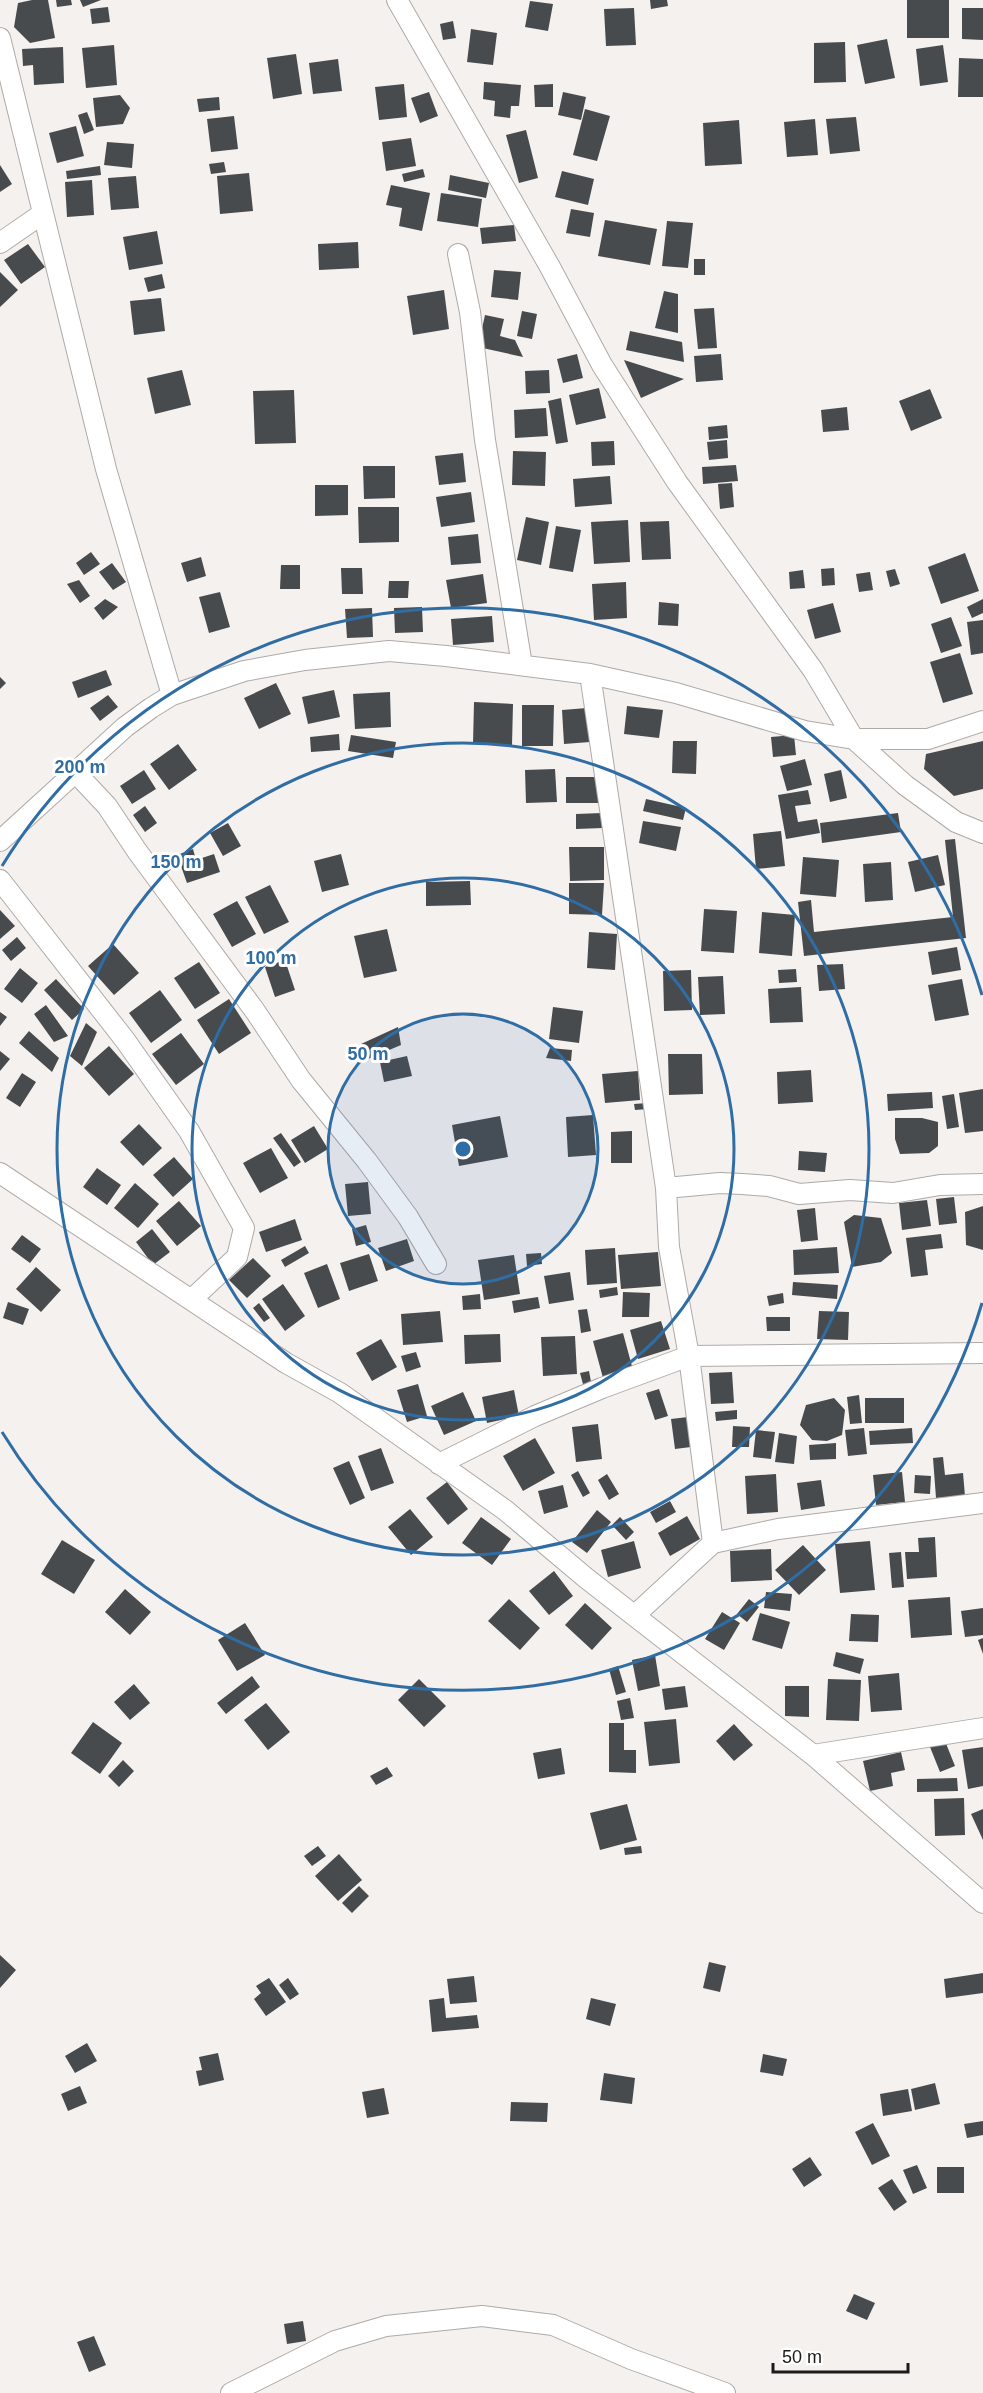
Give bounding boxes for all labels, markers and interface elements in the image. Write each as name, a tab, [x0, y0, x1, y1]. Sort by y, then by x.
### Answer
text: 200 m	[54, 757, 106, 777]
text: 150 m	[150, 852, 202, 872]
text: 100 m	[245, 948, 297, 968]
text: 50 m	[347, 1044, 389, 1064]
centre of rings	[453, 1139, 473, 1159]
scale bar	[773, 2336, 908, 2374]
text: 50 m	[782, 2347, 822, 2367]

